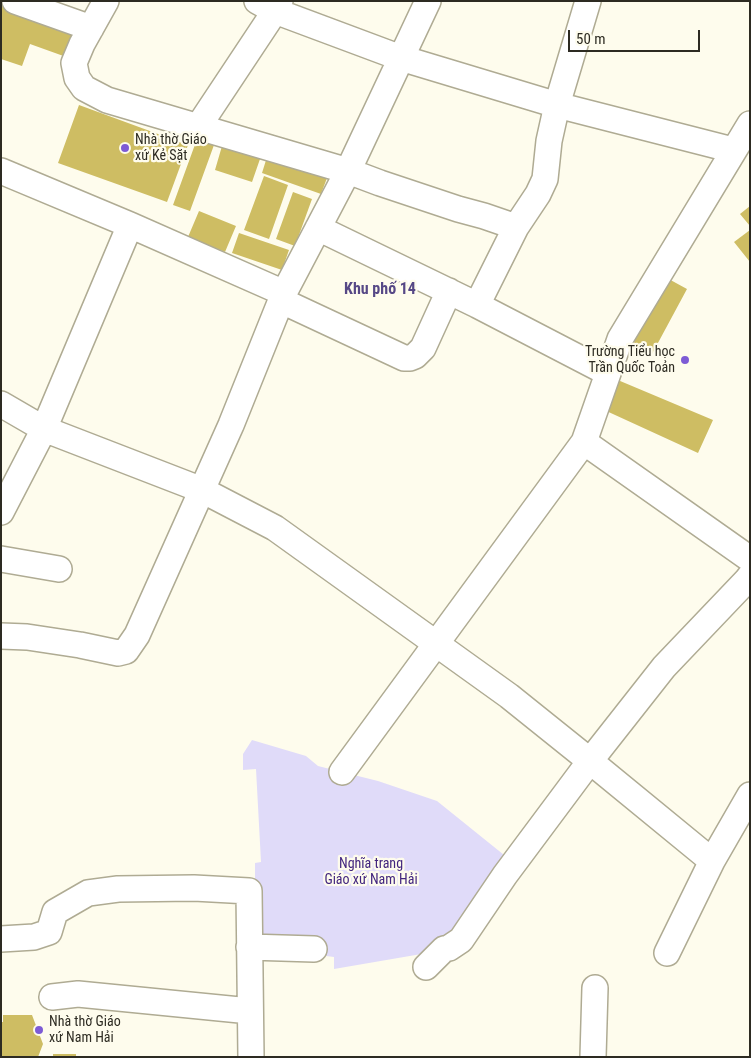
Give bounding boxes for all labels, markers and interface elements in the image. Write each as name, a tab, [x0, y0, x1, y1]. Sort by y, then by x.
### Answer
scale bar	[571, 20, 704, 52]
text: 50 m	[576, 30, 606, 48]
place label: Nhà thờ Giáo xứ Kẻ Sặt	[135, 132, 207, 164]
marker: Nhà thờ Giáo xứ Kẻ Sặt	[119, 142, 131, 154]
district label: Khu phố 14	[344, 280, 416, 300]
place label: Trường Tiểu học Trần Quốc Toản	[585, 344, 675, 377]
marker: Trường Tiểu học Trần Quốc Toản	[679, 354, 691, 366]
park label: Nghĩa trang Giáo xứ Nam Hải	[324, 856, 418, 889]
place label: Nhà thờ Giáo xứ Nam Hải	[49, 1014, 121, 1046]
marker: Nhà thờ Giáo xứ Nam Hải	[33, 1024, 45, 1036]

